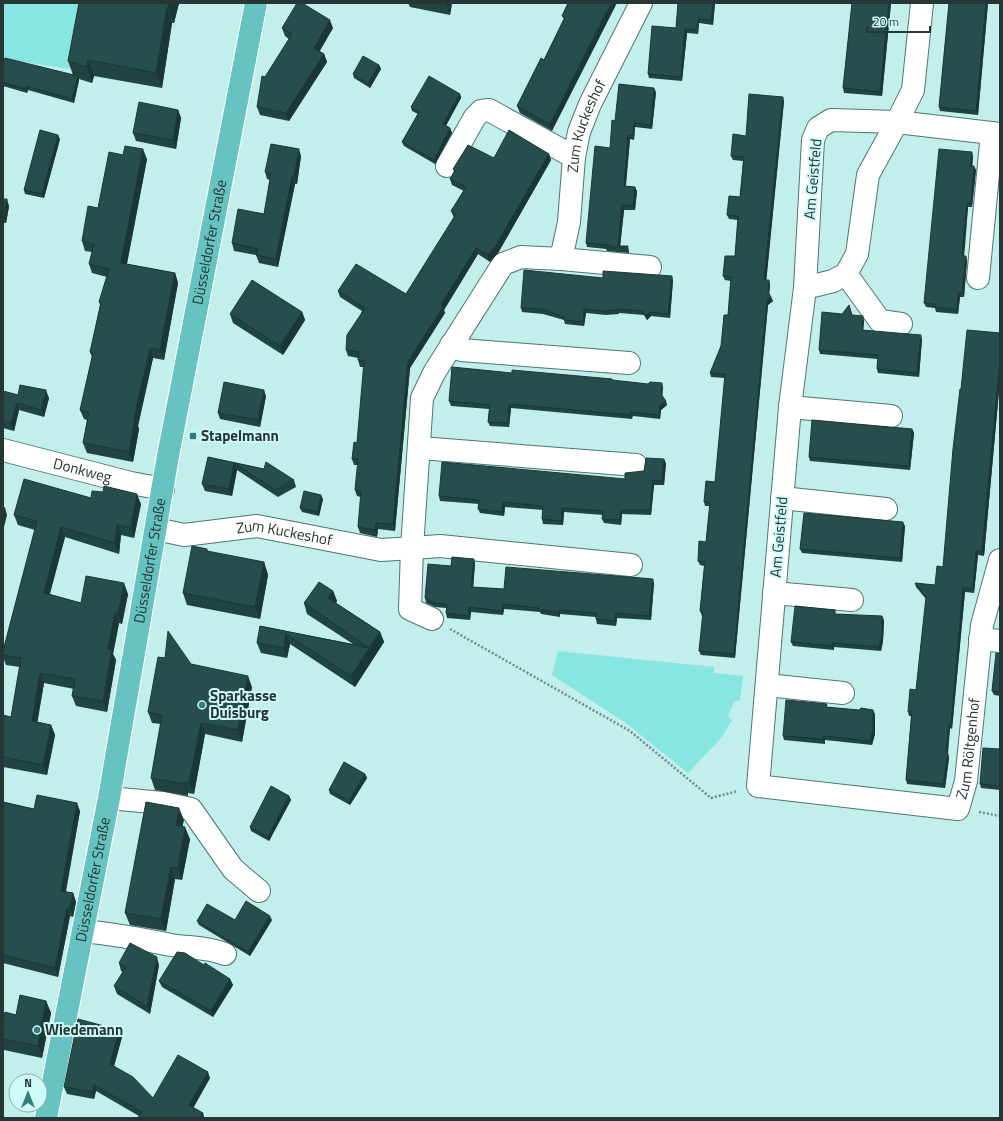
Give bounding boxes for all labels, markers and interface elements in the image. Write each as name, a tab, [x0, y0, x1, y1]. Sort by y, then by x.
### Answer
scale bar	[867, 8, 930, 34]
text: 20 m	[873, 12, 899, 31]
street label: Zum Kuckeshof	[561, 75, 612, 173]
street label: Am Geistfeld	[798, 138, 827, 220]
street label: Düsseldorfer Straße	[186, 178, 232, 307]
place label: Stapelmann	[201, 424, 279, 447]
marker: Stapelmann	[188, 431, 198, 441]
street label: Donkweg	[51, 451, 114, 489]
street label: Düsseldorfer Straße	[127, 496, 172, 625]
street label: Am Geistfeld	[764, 496, 793, 578]
street label: Zum Kuckeshof	[235, 513, 334, 551]
place label: Sparkasse Duisburg	[210, 684, 277, 724]
street label: Zum Röltgenhof	[949, 697, 985, 802]
marker: Sparkasse Duisburg	[197, 700, 207, 710]
street label: Düsseldorfer Straße	[69, 815, 116, 944]
place label: Wiedemann	[45, 1018, 123, 1041]
marker: Wiedemann	[32, 1025, 42, 1035]
north arrow	[8, 1073, 48, 1113]
text: N	[24, 1075, 32, 1091]

